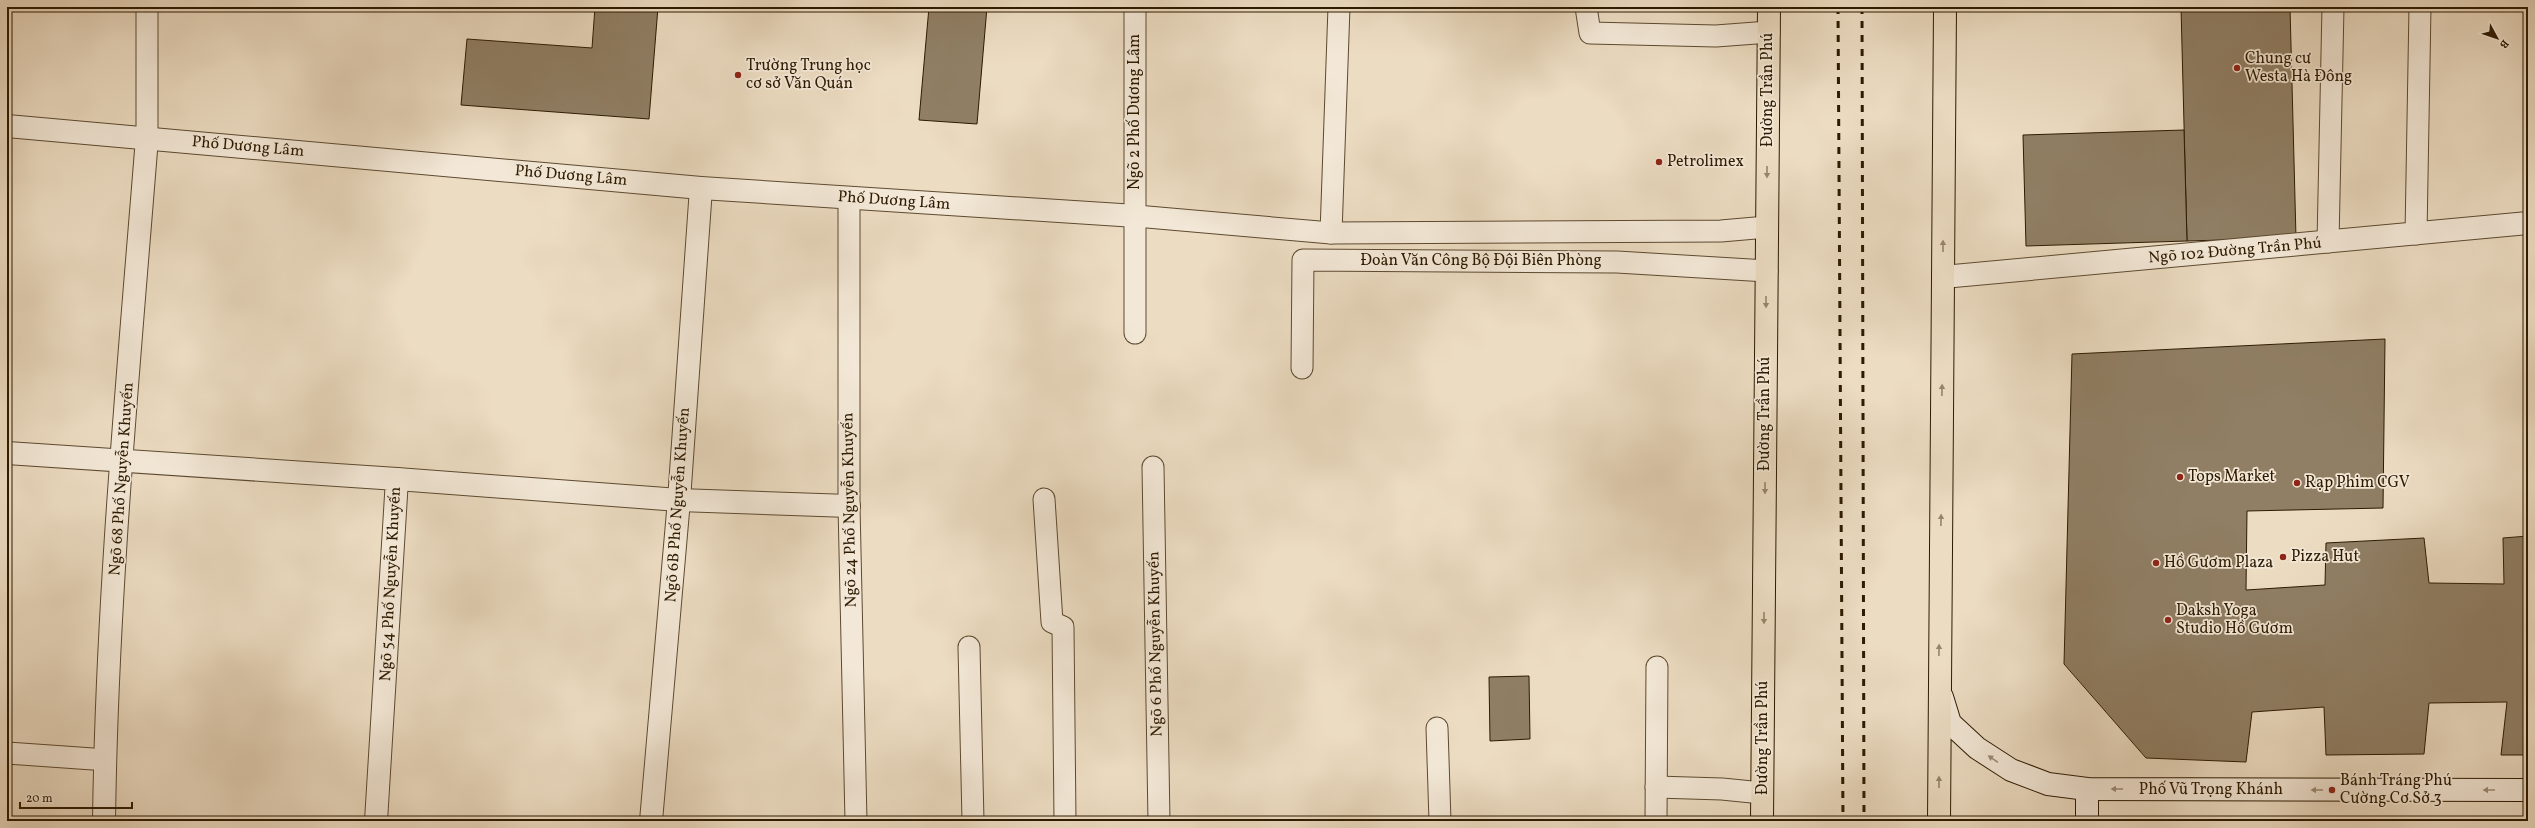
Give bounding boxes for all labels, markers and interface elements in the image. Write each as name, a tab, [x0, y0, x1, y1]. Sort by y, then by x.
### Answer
north arrow	[2477, 18, 2517, 58]
street label: Đường Trần Phú	[1757, 33, 1779, 147]
street label: Ngõ 2 Phố Dương Lâm	[1124, 34, 1146, 190]
text: B	[2495, 36, 2512, 51]
place label: Chung cư Westa Hà Đông	[2245, 48, 2352, 88]
place label: Trường Trung học cơ sở Văn Quán	[746, 55, 871, 95]
marker: Chung cư Westa Hà Đông	[2232, 63, 2242, 73]
marker: Trường Trung học cơ sở Văn Quán	[733, 70, 743, 80]
street label: Phố Dương Lâm	[191, 131, 305, 163]
place label: Petrolimex	[1667, 151, 1744, 173]
marker: Petrolimex	[1654, 157, 1664, 167]
street label: Phố Dương Lâm	[514, 160, 628, 192]
one-way arrow	[1764, 166, 1770, 179]
street label: Phố Dương Lâm	[837, 186, 951, 216]
street label: Ngõ 102 Đường Trần Phú	[2147, 232, 2323, 270]
one-way arrow	[1940, 239, 1946, 252]
street label: Đoàn Văn Công Bộ Đội Biên Phòng	[1360, 250, 1602, 272]
one-way arrow	[1763, 296, 1769, 309]
street label: Đường Trần Phú	[1754, 357, 1776, 471]
street label: Ngõ 68 Phố Nguyễn Khuyến	[104, 382, 140, 576]
one-way arrow	[1939, 383, 1945, 396]
street label: Ngõ 6B Phố Nguyễn Khuyến	[660, 407, 696, 603]
street label: Ngõ 24 Phố Nguyễn Khuyến	[837, 412, 863, 608]
place label: Tops Market	[2188, 466, 2276, 488]
marker: Tops Market	[2175, 472, 2185, 482]
place label: Rạp Phim CGV	[2305, 472, 2410, 494]
marker: Rạp Phim CGV	[2292, 478, 2302, 488]
one-way arrow	[1762, 482, 1768, 495]
street label: Ngõ 54 Phố Nguyễn Khuyến	[375, 486, 407, 682]
one-way arrow	[1938, 513, 1944, 526]
place label: Pizza Hut	[2291, 546, 2359, 568]
street label: Ngõ 6 Phố Nguyễn Khuyến	[1143, 551, 1169, 737]
place label: Hồ Gươm Plaza	[2164, 552, 2273, 574]
marker: Pizza Hut	[2278, 552, 2288, 562]
marker: Hồ Gươm Plaza	[2151, 558, 2161, 568]
place label: Daksh Yoga Studio Hồ Gươm	[2176, 600, 2293, 640]
one-way arrow	[1761, 612, 1767, 625]
marker: Daksh Yoga Studio Hồ Gươm	[2163, 615, 2173, 625]
one-way arrow	[1936, 643, 1942, 656]
street label: Đường Trần Phú	[1752, 681, 1774, 795]
one-way arrow	[1988, 755, 1999, 762]
place label: Bánh Tráng Phú Cường Cơ Sở 3	[2340, 770, 2452, 810]
one-way arrow	[1936, 775, 1942, 788]
street label: Phố Vũ Trọng Khánh	[2139, 779, 2283, 801]
scale bar	[20, 784, 132, 810]
marker: Bánh Tráng Phú Cường Cơ Sở 3	[2327, 785, 2337, 795]
one-way arrow	[2110, 786, 2123, 792]
one-way arrow	[2310, 787, 2323, 793]
one-way arrow	[2482, 787, 2495, 793]
text: 20 m	[26, 791, 53, 807]

